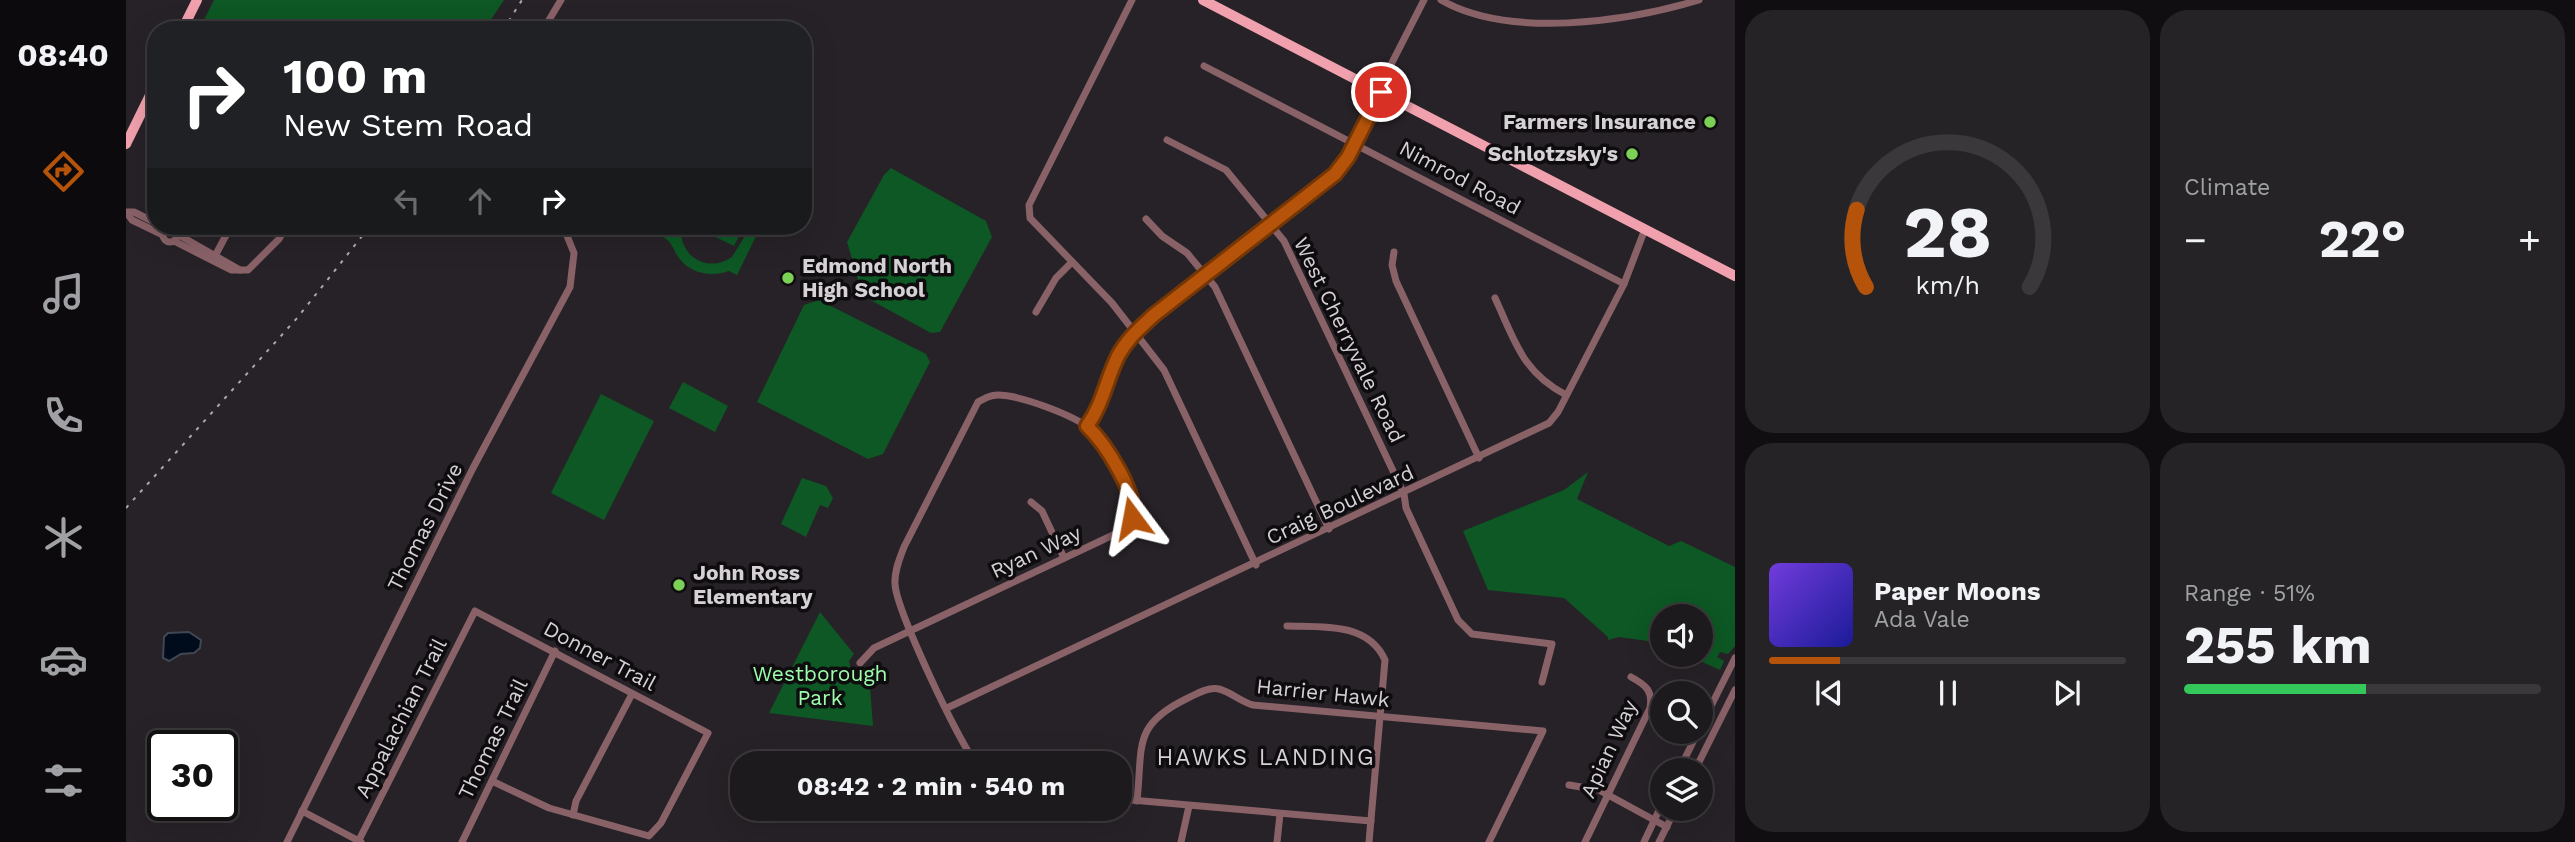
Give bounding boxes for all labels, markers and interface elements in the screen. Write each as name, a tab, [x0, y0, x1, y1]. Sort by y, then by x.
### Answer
text: 08:40	[17, 36, 109, 74]
text: 100 m	[283, 47, 427, 105]
icon: right	[168, 49, 259, 140]
pin	[1351, 62, 1411, 122]
icon: arrive	[1362, 73, 1400, 111]
text: New Stem Road	[283, 106, 533, 144]
place label: Farmers Insurance	[1503, 109, 1696, 134]
marker: Farmers Insurance	[1702, 114, 1718, 130]
street label: Nimrod Road	[1395, 135, 1525, 220]
place label: Schlotzsky's	[1488, 141, 1618, 166]
marker: Schlotzsky's	[1624, 146, 1640, 162]
icon: directions	[39, 147, 88, 196]
text: Climate	[2184, 174, 2270, 201]
icon: left	[388, 182, 426, 220]
icon: ahead	[461, 182, 499, 220]
icon: right	[534, 182, 572, 220]
text: 28	[1903, 190, 1992, 276]
text: 22°	[2319, 209, 2406, 270]
text: −	[2184, 218, 2207, 262]
text: +	[2518, 218, 2541, 262]
street label: West Cherryvale Road	[1289, 233, 1410, 447]
place label: Edmond North High School	[802, 253, 952, 302]
icon: music	[39, 269, 88, 318]
marker: Edmond North High School	[780, 270, 796, 286]
text: km/h	[1915, 271, 1980, 300]
icon: phone	[39, 391, 88, 440]
street label: Thomas Drive	[382, 459, 468, 595]
street label: Craig Boulevard	[1262, 459, 1418, 550]
position arrow	[1095, 481, 1169, 555]
icon: climate	[39, 513, 88, 562]
street label: Ryan Way	[987, 520, 1085, 583]
place label: John Ross Elementary	[693, 560, 813, 609]
text: Paper Moons	[1874, 576, 2041, 606]
marker: John Ross Elementary	[671, 577, 687, 593]
text: Range · 51%	[2184, 580, 2315, 607]
map controls	[1650, 604, 1713, 821]
button: sound	[1650, 604, 1713, 667]
text: Ada Vale	[1874, 606, 1970, 633]
street label: Donner Trail	[540, 615, 661, 696]
text: 255 km	[2184, 615, 2372, 676]
street label: Appalachian Trail	[350, 633, 452, 802]
icon: car	[39, 635, 88, 684]
park label: Westborough Park	[752, 661, 888, 710]
street label: Harrier Hawk	[1255, 673, 1391, 712]
street label: Thomas Trail	[453, 674, 533, 803]
icon: previous	[1810, 674, 1848, 712]
icon: pause	[1929, 674, 1967, 712]
icon: next	[2048, 674, 2086, 712]
button: search	[1650, 681, 1713, 744]
street label: Apian Way	[1575, 696, 1642, 802]
speed limit sign: 30	[147, 730, 238, 821]
district label: HAWKS LANDING	[1156, 744, 1376, 771]
icon: filters	[39, 756, 88, 805]
button: layers	[1650, 758, 1713, 821]
text: 08:42 · 2 min · 540 m	[797, 771, 1065, 801]

